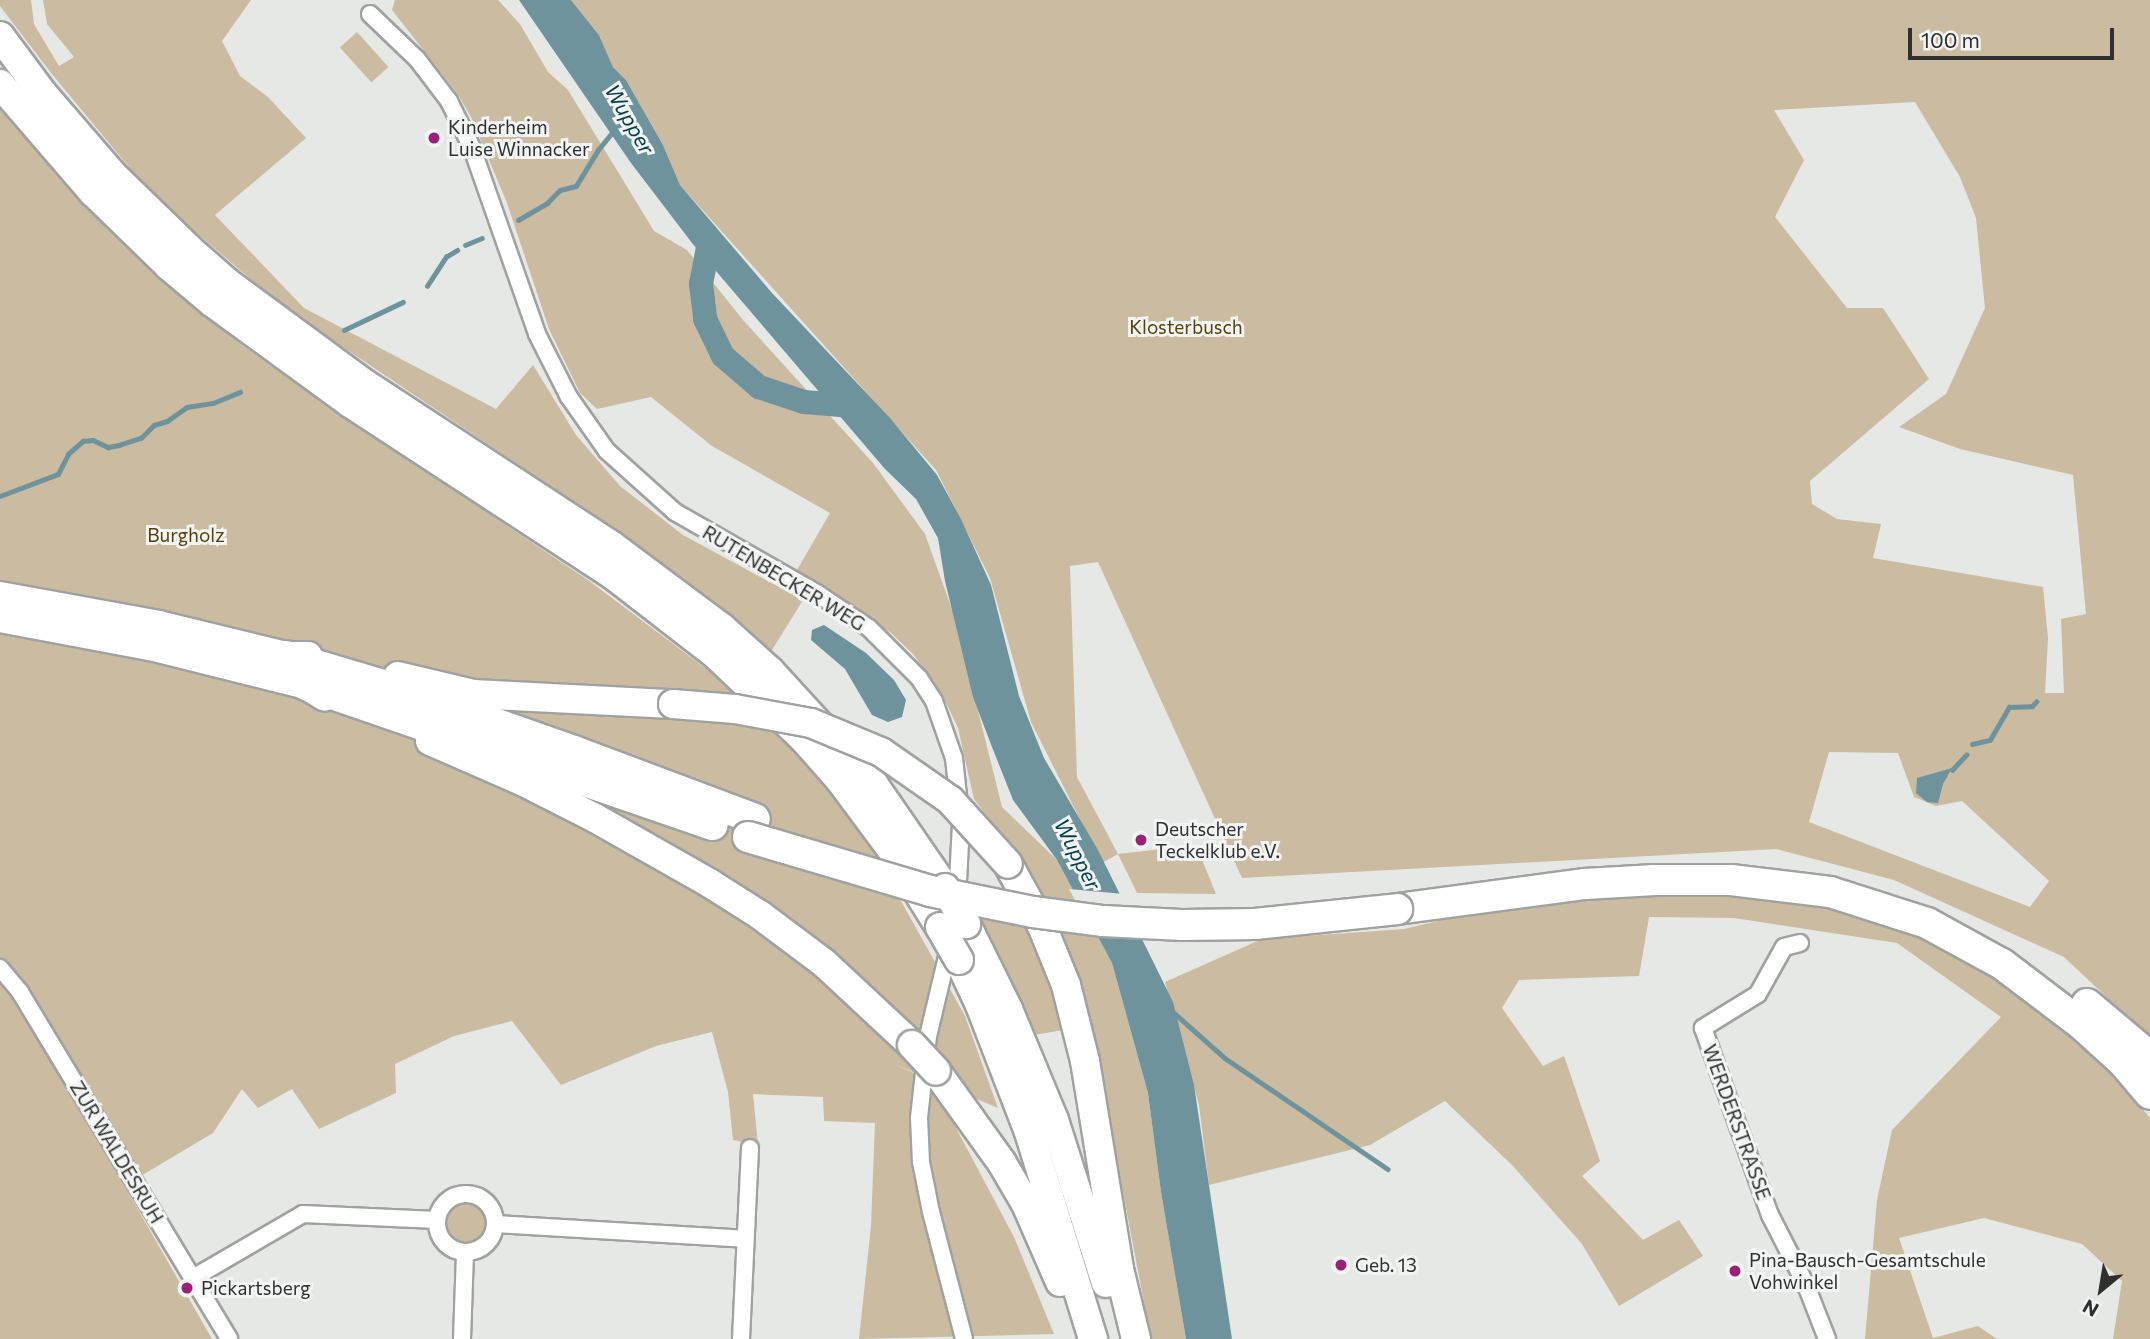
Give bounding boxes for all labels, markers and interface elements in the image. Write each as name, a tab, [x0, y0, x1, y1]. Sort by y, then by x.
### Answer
scale bar	[1912, 14, 2118, 58]
text: 100 m	[1921, 27, 1980, 52]
water label: Wupper	[600, 80, 660, 158]
place label: Kinderheim Luise Winnacker	[448, 116, 590, 160]
marker: Kinderheim Luise Winnacker	[426, 130, 442, 146]
park label: Klosterbusch	[1129, 316, 1243, 338]
street label: RUTENBECKER WEG	[699, 520, 869, 636]
park label: Burgholz	[147, 524, 225, 546]
water label: Wupper	[1049, 814, 1107, 894]
place label: Deutscher Teckelklub e.V.	[1155, 818, 1280, 862]
marker: Deutscher Teckelklub e.V.	[1133, 832, 1149, 848]
street label: WERDERSTRASSE	[1698, 1041, 1776, 1203]
street label: ZUR WALDESRUH	[66, 1077, 168, 1227]
place label: Pina-Bausch-Gesamtschule Vohwinkel	[1749, 1249, 1986, 1293]
place label: Geb. 13	[1355, 1254, 1417, 1276]
north arrow	[2066, 1255, 2136, 1325]
marker: Geb. 13	[1333, 1257, 1349, 1273]
marker: Pina-Bausch-Gesamtschule Vohwinkel	[1727, 1263, 1743, 1279]
place label: Pickartsberg	[201, 1277, 311, 1299]
marker: Pickartsberg	[179, 1280, 195, 1296]
text: N	[2078, 1295, 2102, 1322]

